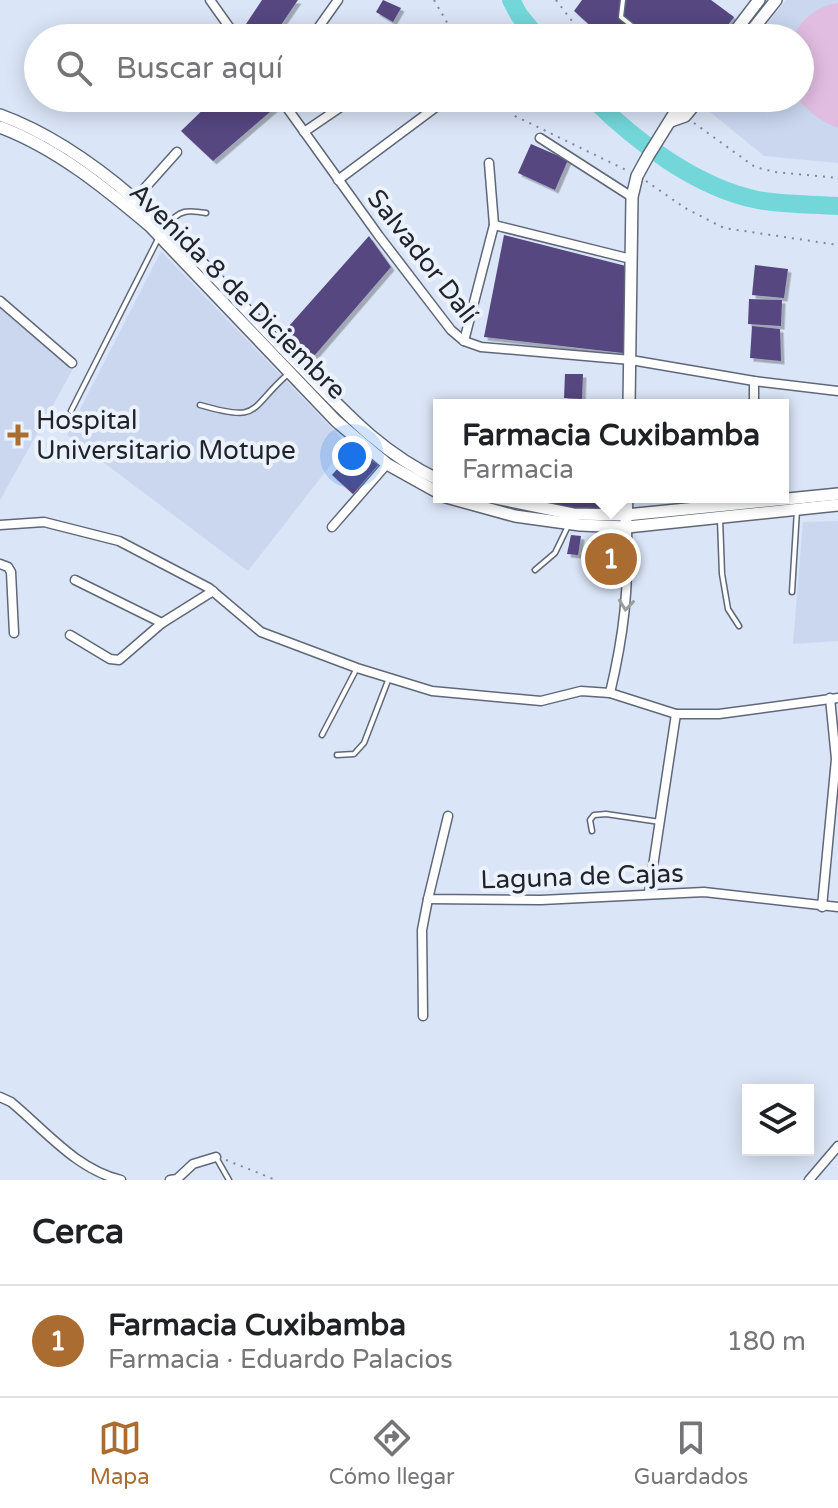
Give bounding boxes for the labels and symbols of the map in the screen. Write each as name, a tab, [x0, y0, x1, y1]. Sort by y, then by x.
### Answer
street label: Avenida 8 de Diciembre	[123, 177, 352, 406]
street label: Salvador Dalí	[361, 183, 484, 329]
place label: Hospital Universitario Motupe	[36, 405, 296, 466]
marker: Hospital Universitario Motupe	[7, 424, 29, 446]
your location	[332, 436, 372, 476]
pin: 1	[585, 529, 637, 589]
one-way arrow	[618, 599, 635, 612]
street label: Laguna de Cajas	[480, 857, 684, 896]

